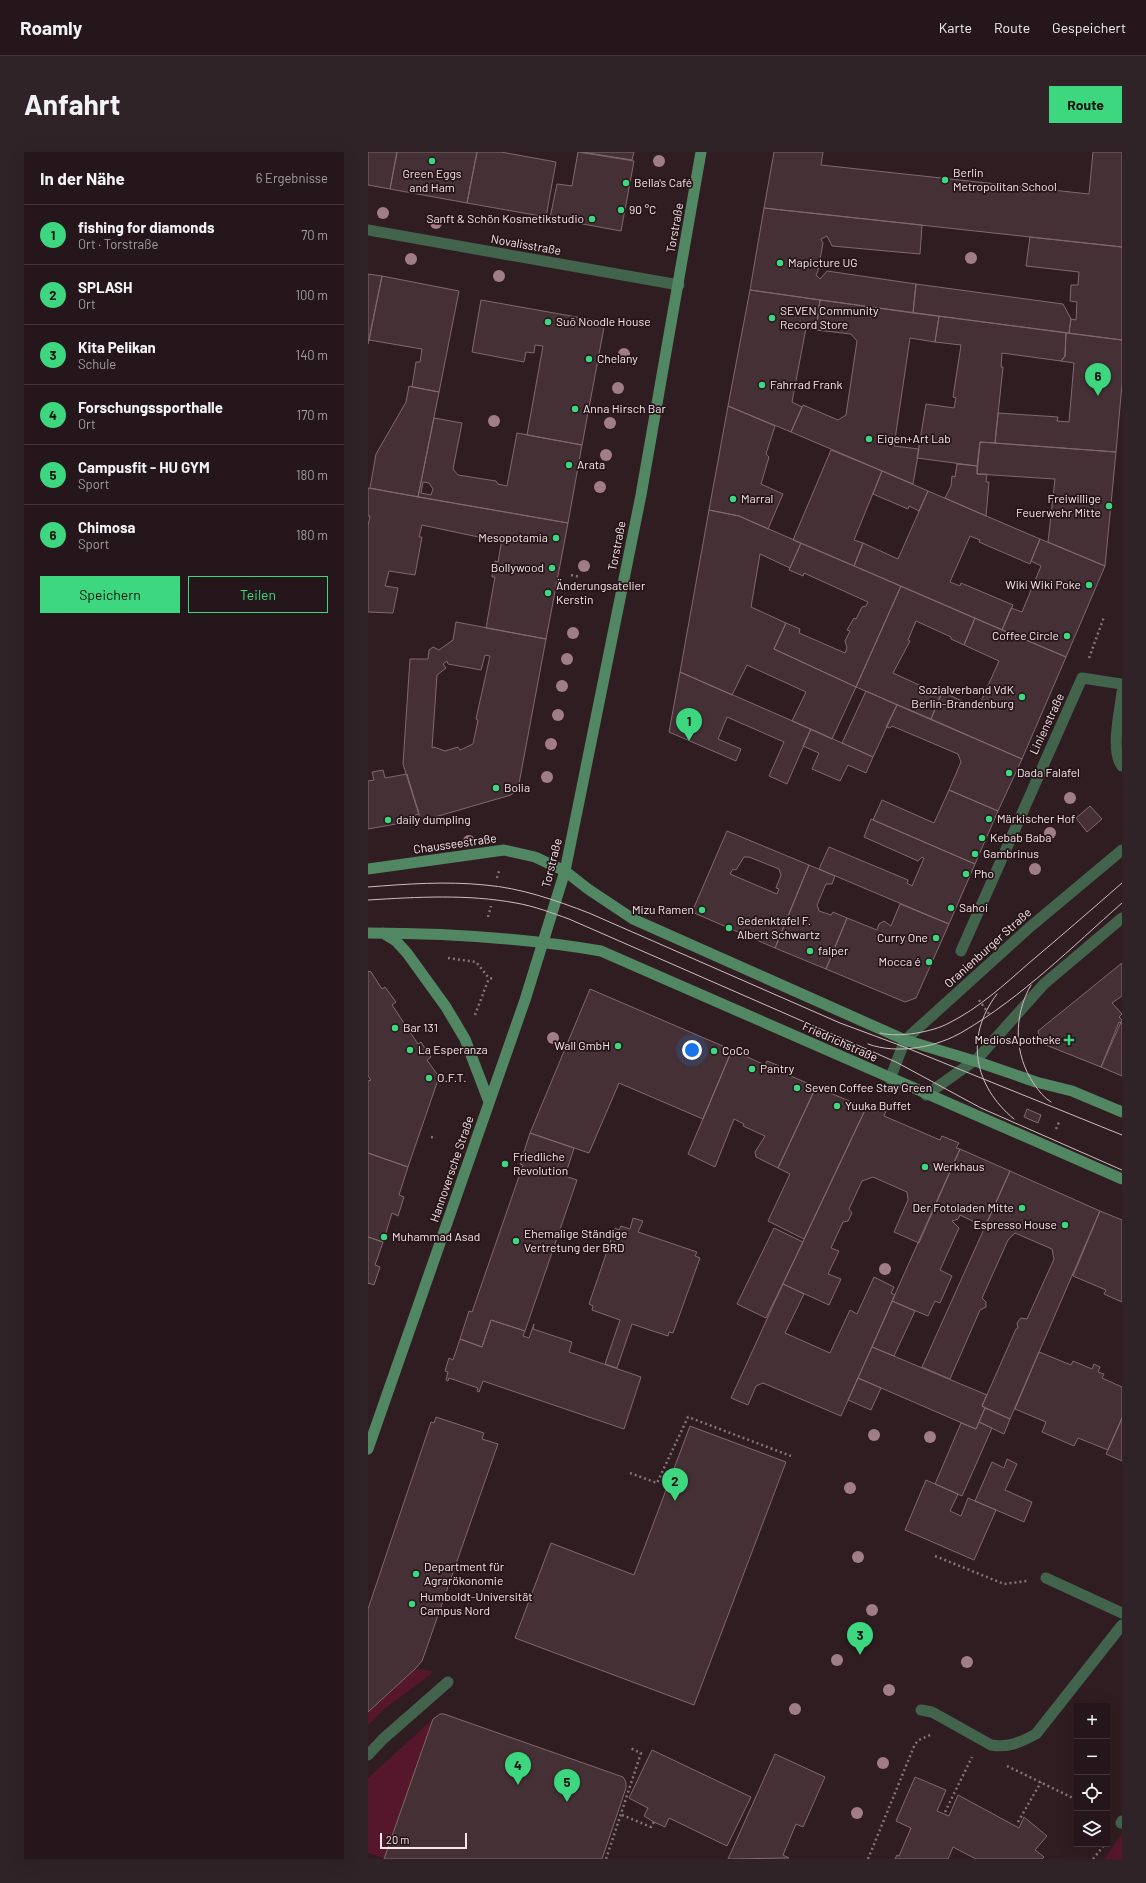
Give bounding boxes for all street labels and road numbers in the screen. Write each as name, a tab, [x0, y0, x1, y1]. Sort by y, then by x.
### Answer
street label: Torstraße	[663, 202, 685, 254]
street label: Novalisstraße	[490, 231, 562, 257]
street label: Torstraße	[604, 520, 628, 572]
street label: Linienstraße	[1026, 691, 1066, 756]
street label: Chausseestraße	[412, 830, 497, 856]
street label: Torstraße	[538, 837, 564, 889]
street label: Oranienburger Straße	[941, 905, 1034, 990]
street label: Friedrichstraße	[801, 1018, 880, 1064]
street label: Hannoversche Straße	[426, 1114, 476, 1224]

